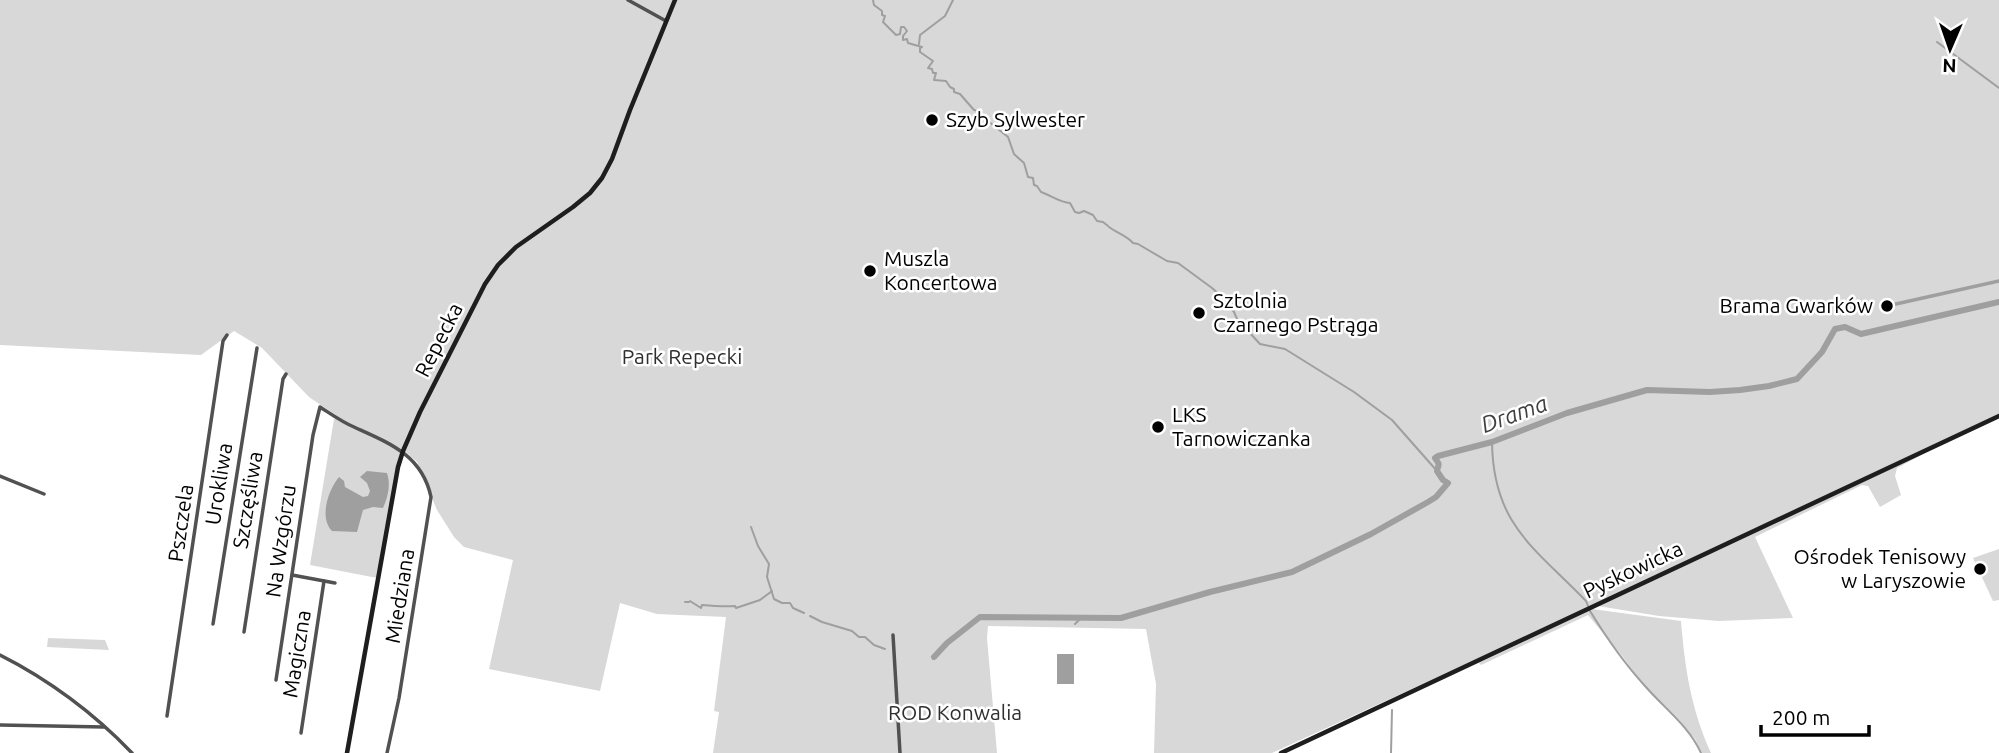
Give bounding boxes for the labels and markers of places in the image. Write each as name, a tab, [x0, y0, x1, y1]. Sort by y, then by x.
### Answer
place label: Szyb Sylwester	[946, 107, 1085, 131]
marker: Szyb Sylwester	[924, 112, 940, 128]
place label: Muszla Koncertowa	[884, 246, 998, 294]
marker: Muszla Koncertowa	[862, 263, 878, 279]
place label: Sztolnia Czarnego Pstrąga	[1213, 288, 1379, 336]
place label: Brama Gwarków	[1720, 293, 1873, 317]
marker: Brama Gwarków	[1879, 298, 1895, 314]
marker: Sztolnia Czarnego Pstrąga	[1191, 305, 1207, 321]
place label: LKS Tarnowiczanka	[1172, 402, 1311, 450]
marker: LKS Tarnowiczanka	[1150, 419, 1166, 435]
place label: Ośrodek Tenisowy w Laryszowie	[1794, 544, 1966, 592]
marker: Ośrodek Tenisowy w Laryszowie	[1972, 561, 1988, 577]

